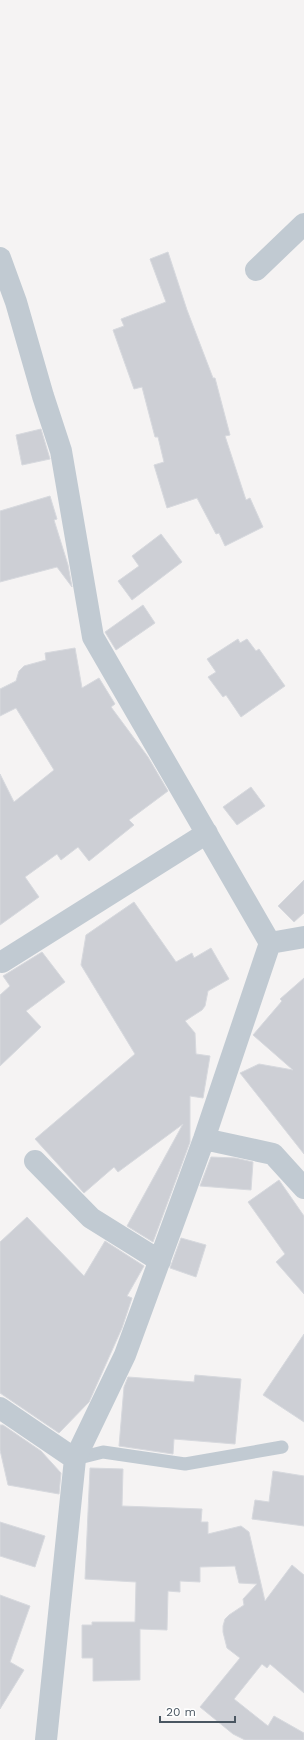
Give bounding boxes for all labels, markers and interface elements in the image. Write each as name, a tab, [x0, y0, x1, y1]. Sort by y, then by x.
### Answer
scale bar	[160, 1698, 235, 1724]
text: 20 m	[166, 1705, 196, 1719]

